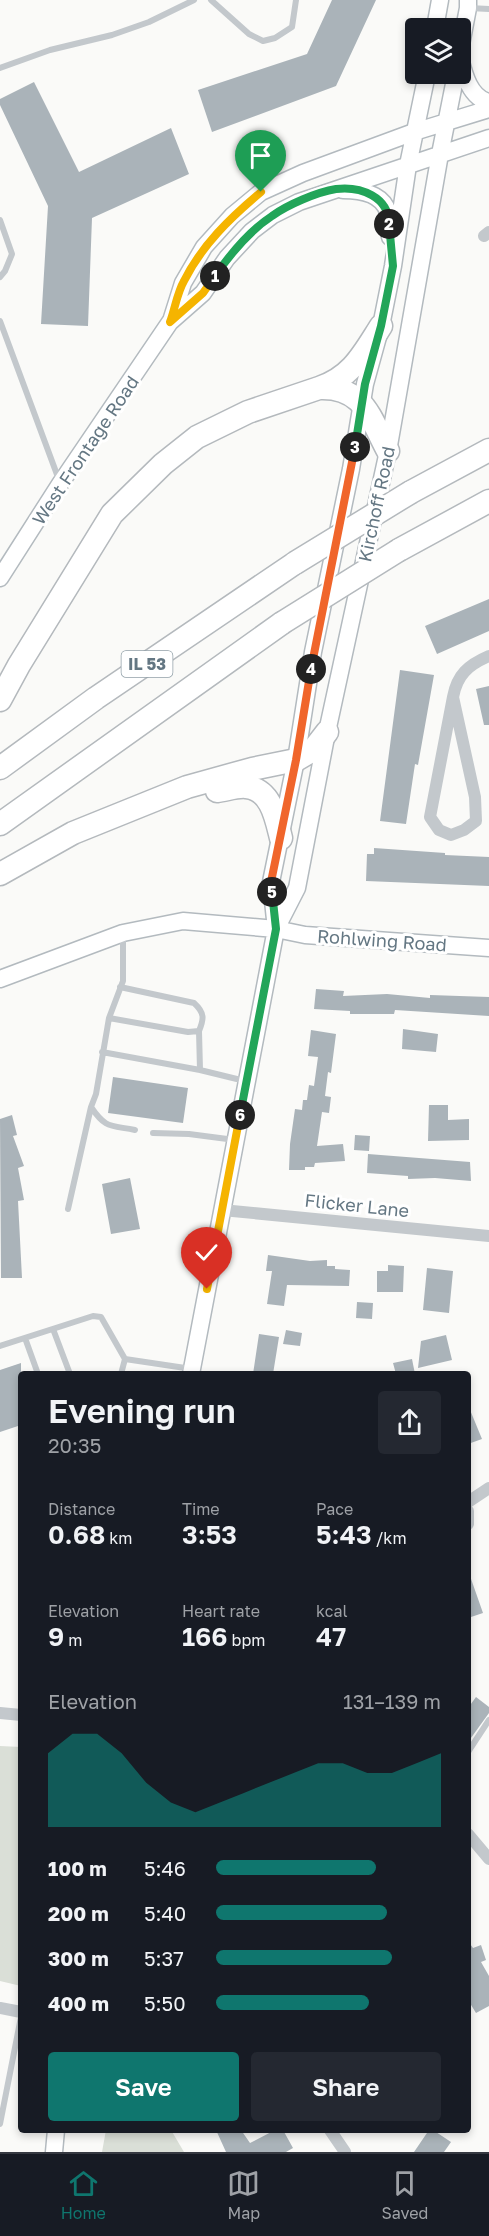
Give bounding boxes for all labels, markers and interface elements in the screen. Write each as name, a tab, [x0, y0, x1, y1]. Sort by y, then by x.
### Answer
map controls	[405, 18, 471, 84]
button: layers	[405, 18, 471, 84]
pin	[235, 130, 286, 192]
icon: arrive	[244, 139, 277, 172]
pin: 2	[374, 209, 404, 239]
text: 2	[384, 214, 394, 234]
pin: 1	[200, 261, 230, 291]
text: 1	[211, 266, 219, 286]
street label: West Frontage Road	[27, 371, 143, 529]
pin: 3	[340, 432, 370, 462]
text: 3	[350, 437, 360, 457]
street label: Kirchoff Road	[353, 444, 399, 564]
road number: IL 53	[122, 651, 172, 677]
pin: 4	[296, 654, 326, 684]
text: 4	[306, 659, 316, 679]
pin: 5	[257, 877, 287, 907]
text: 5	[267, 882, 277, 902]
street label: Rohlwing Road	[317, 925, 447, 955]
pin: 6	[225, 1100, 255, 1130]
text: 6	[235, 1105, 245, 1125]
street label: Flicker Lane	[304, 1189, 410, 1221]
pin	[181, 1227, 232, 1289]
icon: check	[190, 1236, 223, 1269]
text: Evening run	[48, 1391, 236, 1430]
button: share	[378, 1391, 441, 1454]
text: 20:35	[48, 1433, 101, 1457]
text: Distance	[48, 1499, 115, 1519]
text: Time	[182, 1499, 220, 1519]
text: Pace	[316, 1499, 353, 1519]
text: 0.68	[48, 1519, 105, 1550]
text: 3:53	[182, 1519, 237, 1550]
text: 5:43	[316, 1519, 372, 1550]
text: km	[105, 1528, 132, 1548]
text: /km	[372, 1528, 407, 1548]
text: Elevation	[48, 1601, 119, 1621]
text: Heart rate	[182, 1601, 260, 1621]
text: kcal	[316, 1601, 348, 1621]
text: 9	[48, 1621, 64, 1652]
text: 166	[182, 1621, 228, 1652]
text: 47	[316, 1621, 346, 1652]
text: m	[64, 1630, 82, 1650]
text: bpm	[228, 1630, 265, 1650]
text: Elevation	[48, 1689, 137, 1713]
text: 131–139 m	[343, 1689, 441, 1713]
text: 100 m	[48, 1856, 107, 1880]
text: 5:46	[144, 1856, 186, 1880]
text: 200 m	[48, 1901, 109, 1925]
text: 5:40	[144, 1901, 186, 1925]
text: 300 m	[48, 1946, 109, 1970]
text: 5:37	[144, 1946, 184, 1970]
text: 400 m	[48, 1991, 109, 2015]
text: 5:50	[144, 1991, 186, 2015]
button: Save	[48, 2052, 239, 2121]
button: Share	[251, 2052, 441, 2121]
tab: Home	[61, 2167, 106, 2223]
tab: Map	[227, 2167, 260, 2223]
tab: Saved	[382, 2167, 428, 2223]

